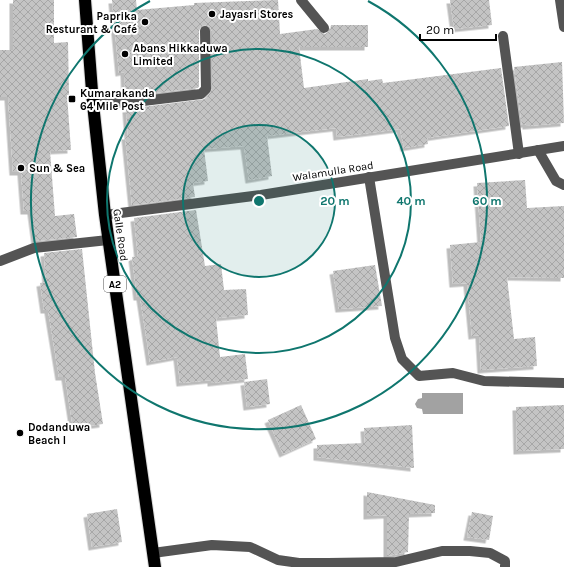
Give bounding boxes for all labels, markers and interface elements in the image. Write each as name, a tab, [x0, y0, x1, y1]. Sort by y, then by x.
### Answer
place label: Jayasri Stores	[220, 8, 294, 21]
marker: Jayasri Stores	[207, 9, 217, 19]
place label: Paprika Resturant & Café	[46, 10, 137, 36]
scale bar	[420, 16, 496, 42]
marker: Paprika Resturant & Café	[140, 17, 150, 27]
text: 20 m	[426, 23, 454, 37]
place label: Abans Hikkaduwa Limited	[133, 42, 228, 68]
marker: Abans Hikkaduwa Limited	[120, 49, 130, 59]
place label: Kumarakanda 64 Mile Post	[80, 87, 155, 113]
marker: Kumarakanda 64 Mile Post	[67, 94, 77, 104]
street label: Walamulla Road	[292, 159, 374, 184]
place label: Sun & Sea	[29, 162, 85, 175]
marker: Sun & Sea	[16, 163, 26, 173]
centre of rings	[252, 194, 266, 208]
text: 20 m	[320, 194, 350, 208]
text: 40 m	[396, 194, 426, 208]
text: 60 m	[472, 194, 502, 208]
street label: Galle Road	[110, 208, 131, 262]
road number: A2	[104, 276, 126, 292]
place label: Dodanduwa Beach I	[28, 421, 90, 447]
marker: Dodanduwa Beach I	[15, 428, 25, 438]

